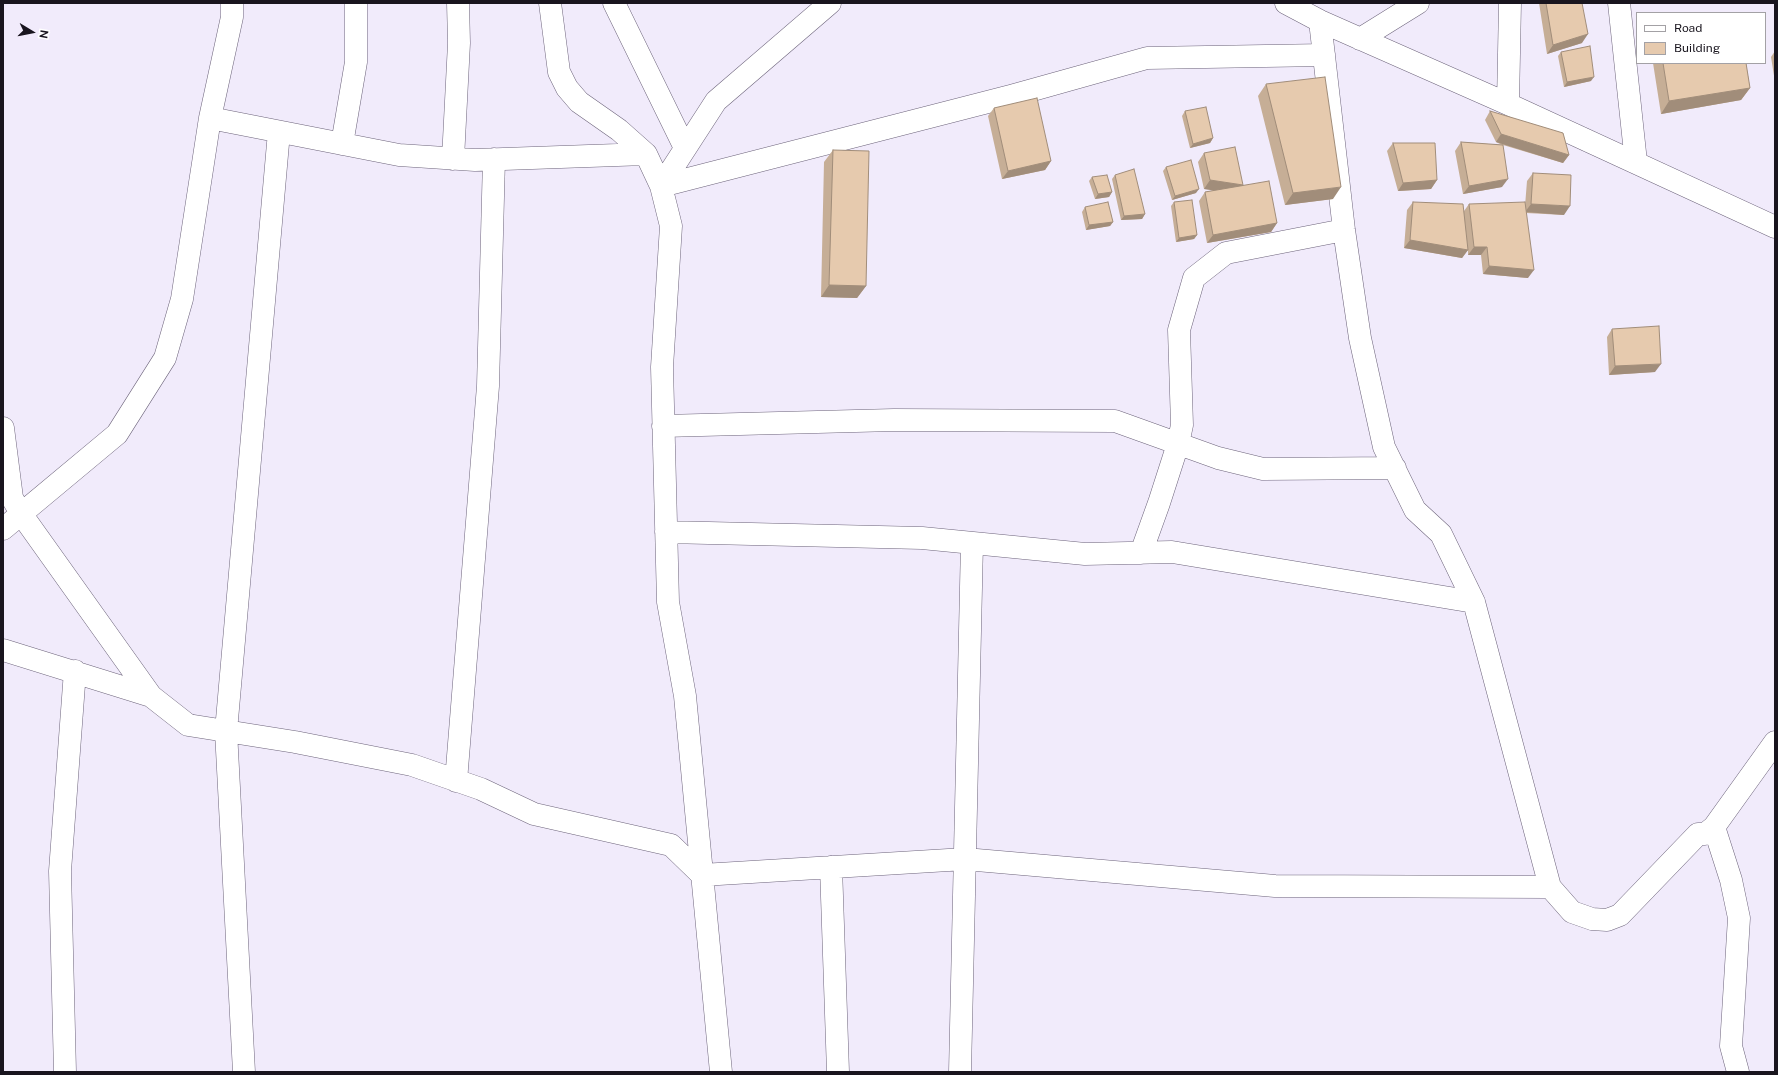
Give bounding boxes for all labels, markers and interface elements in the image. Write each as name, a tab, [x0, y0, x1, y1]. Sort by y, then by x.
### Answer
north arrow	[12, 12, 52, 52]
legend	[1636, 12, 1766, 64]
text: Road	[1674, 21, 1702, 35]
text: N	[37, 29, 50, 39]
text: Building	[1674, 41, 1720, 55]

